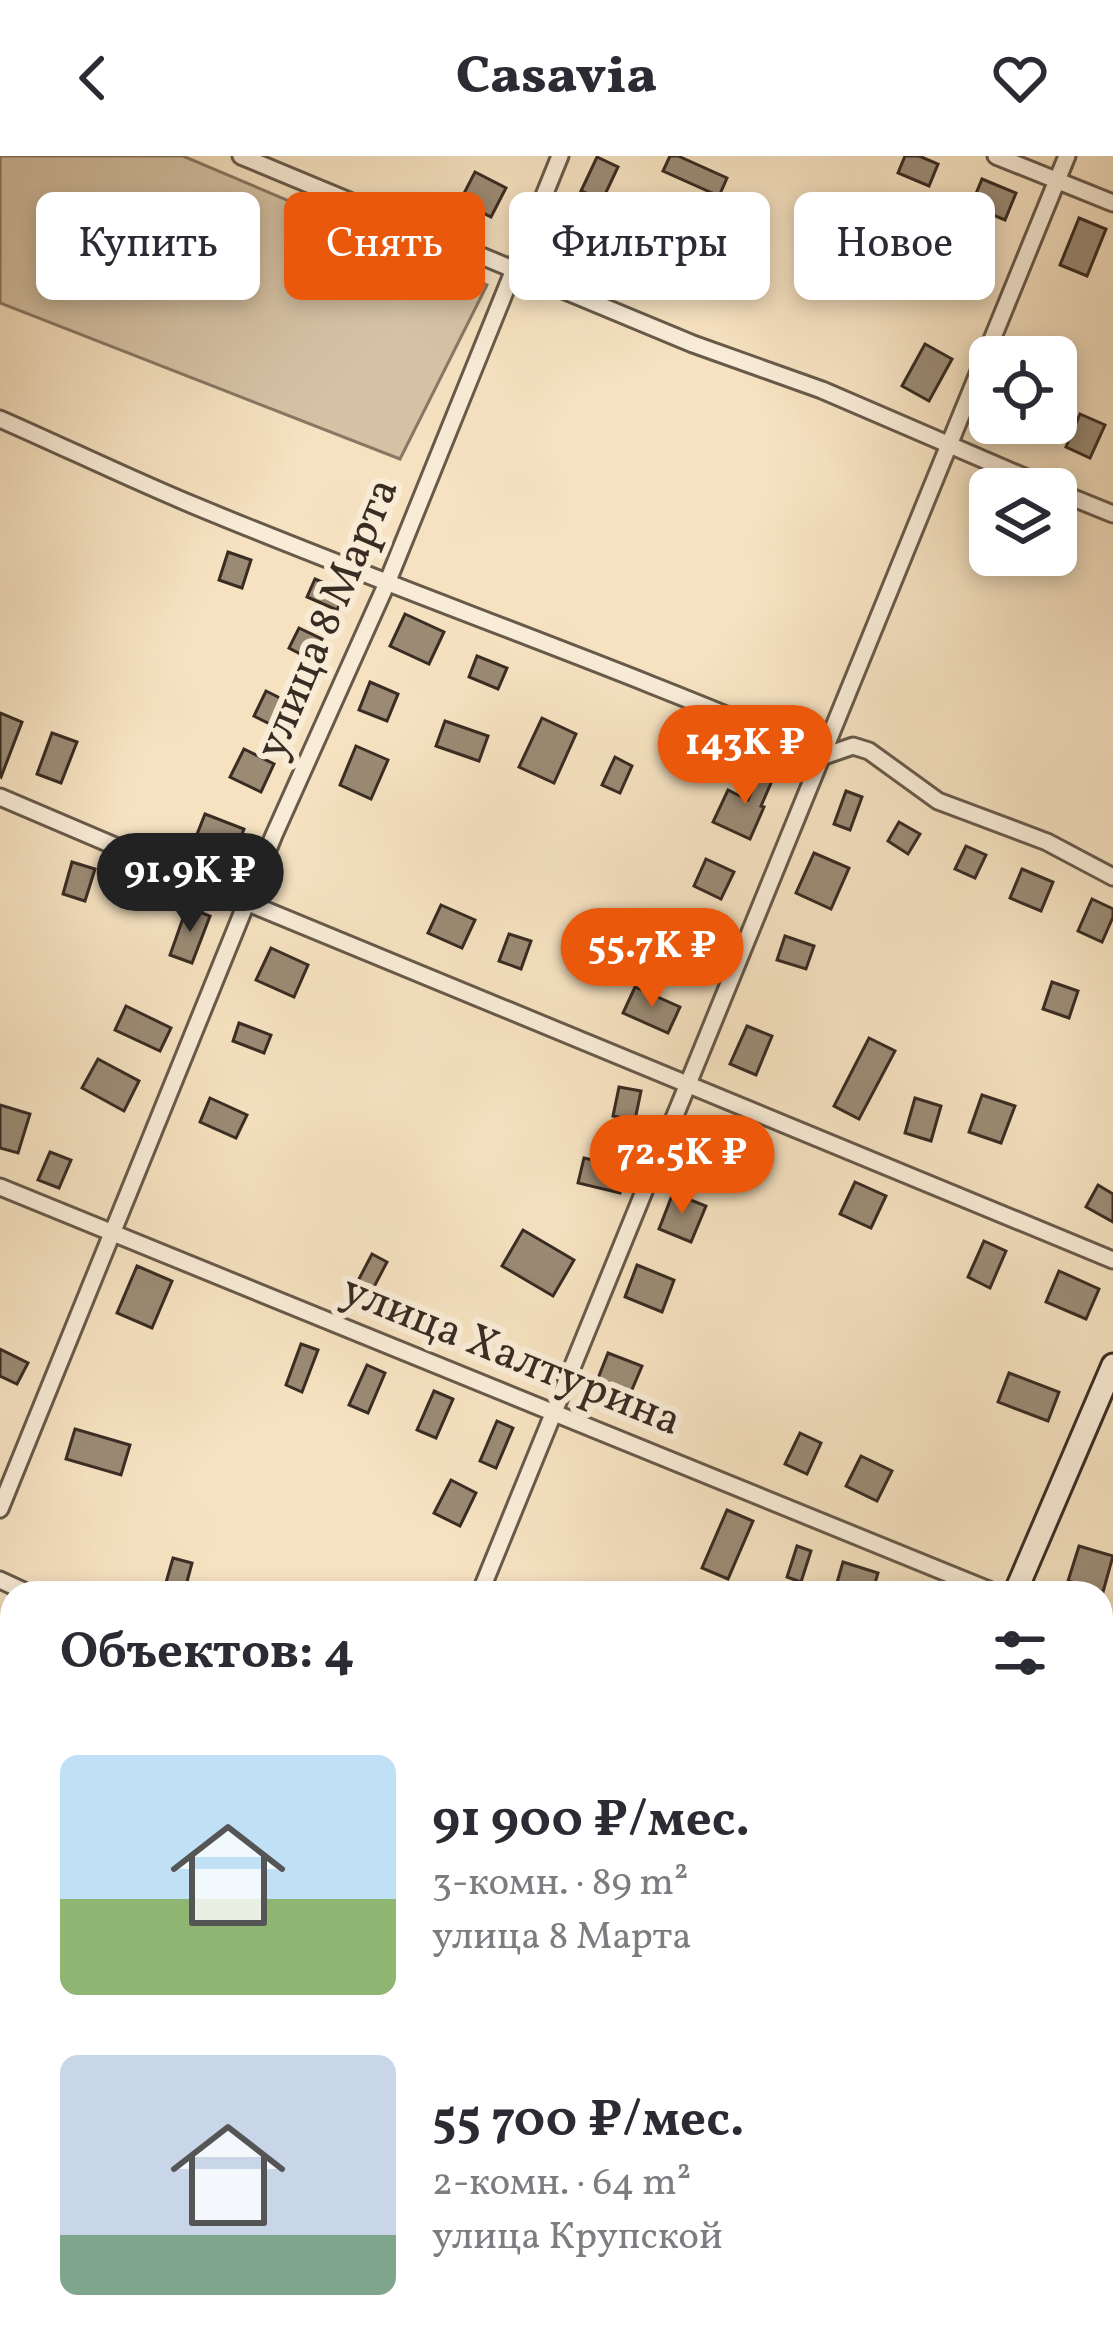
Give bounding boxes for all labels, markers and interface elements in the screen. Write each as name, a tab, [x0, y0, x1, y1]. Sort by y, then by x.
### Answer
text: Casavia	[456, 41, 657, 116]
icon: back	[60, 45, 126, 111]
icon: heart	[987, 45, 1053, 111]
chip: Купить	[36, 192, 260, 300]
chip: Снять	[284, 192, 485, 300]
chip: Фильтры	[509, 192, 770, 300]
chip: Новое	[794, 192, 995, 300]
map controls	[969, 336, 1077, 576]
button: locate	[969, 336, 1077, 444]
button: layers	[969, 468, 1077, 576]
street label: улица 8 Марта	[241, 469, 417, 769]
pin: 143K ₽	[647, 705, 843, 807]
text: 143K ₽	[685, 717, 805, 771]
pin: 91.9K ₽	[79, 833, 301, 935]
text: 91.9K ₽	[124, 845, 256, 899]
pin: 55.7K ₽	[541, 908, 763, 1010]
text: 55.7K ₽	[588, 920, 716, 974]
pin: 72.5K ₽	[571, 1115, 793, 1217]
text: 72.5K ₽	[617, 1127, 747, 1181]
street label: улица Халтурина	[332, 1260, 690, 1454]
text: Объектов: 4	[60, 1618, 355, 1689]
icon: filters	[987, 1620, 1053, 1686]
text: 91 900 ₽/мес.	[432, 1786, 750, 1857]
icon: home	[156, 1803, 300, 1947]
text: 3-комн. · 89 m²	[432, 1857, 688, 1911]
text: улица 8 Марта	[432, 1911, 692, 1965]
text: 55 700 ₽/мес.	[432, 2086, 744, 2157]
icon: home	[156, 2103, 300, 2247]
text: 2-комн. · 64 m²	[432, 2157, 691, 2211]
text: улица Крупской	[432, 2211, 723, 2265]

